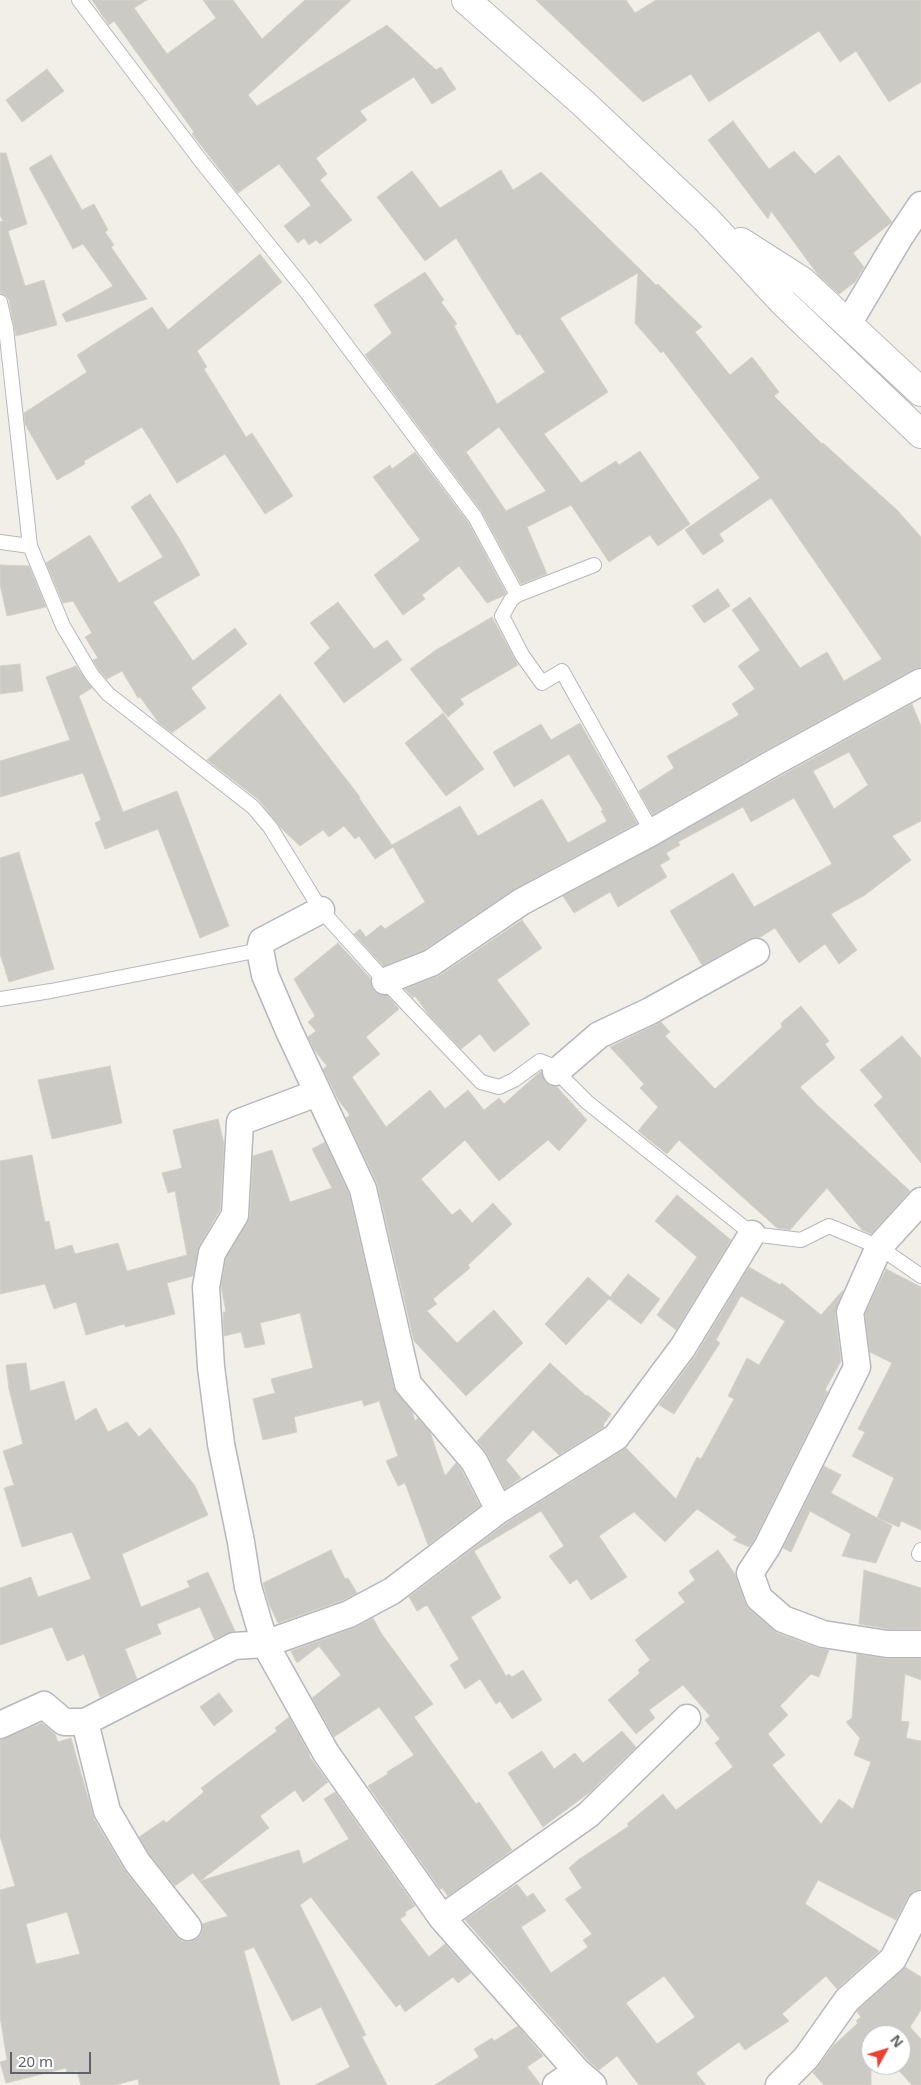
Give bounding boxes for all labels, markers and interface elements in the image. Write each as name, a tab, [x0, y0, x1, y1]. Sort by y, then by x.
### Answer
north arrow	[861, 2025, 911, 2075]
text: N	[886, 2030, 908, 2051]
scale bar	[12, 2042, 94, 2074]
text: 20 m	[18, 2051, 53, 2071]

